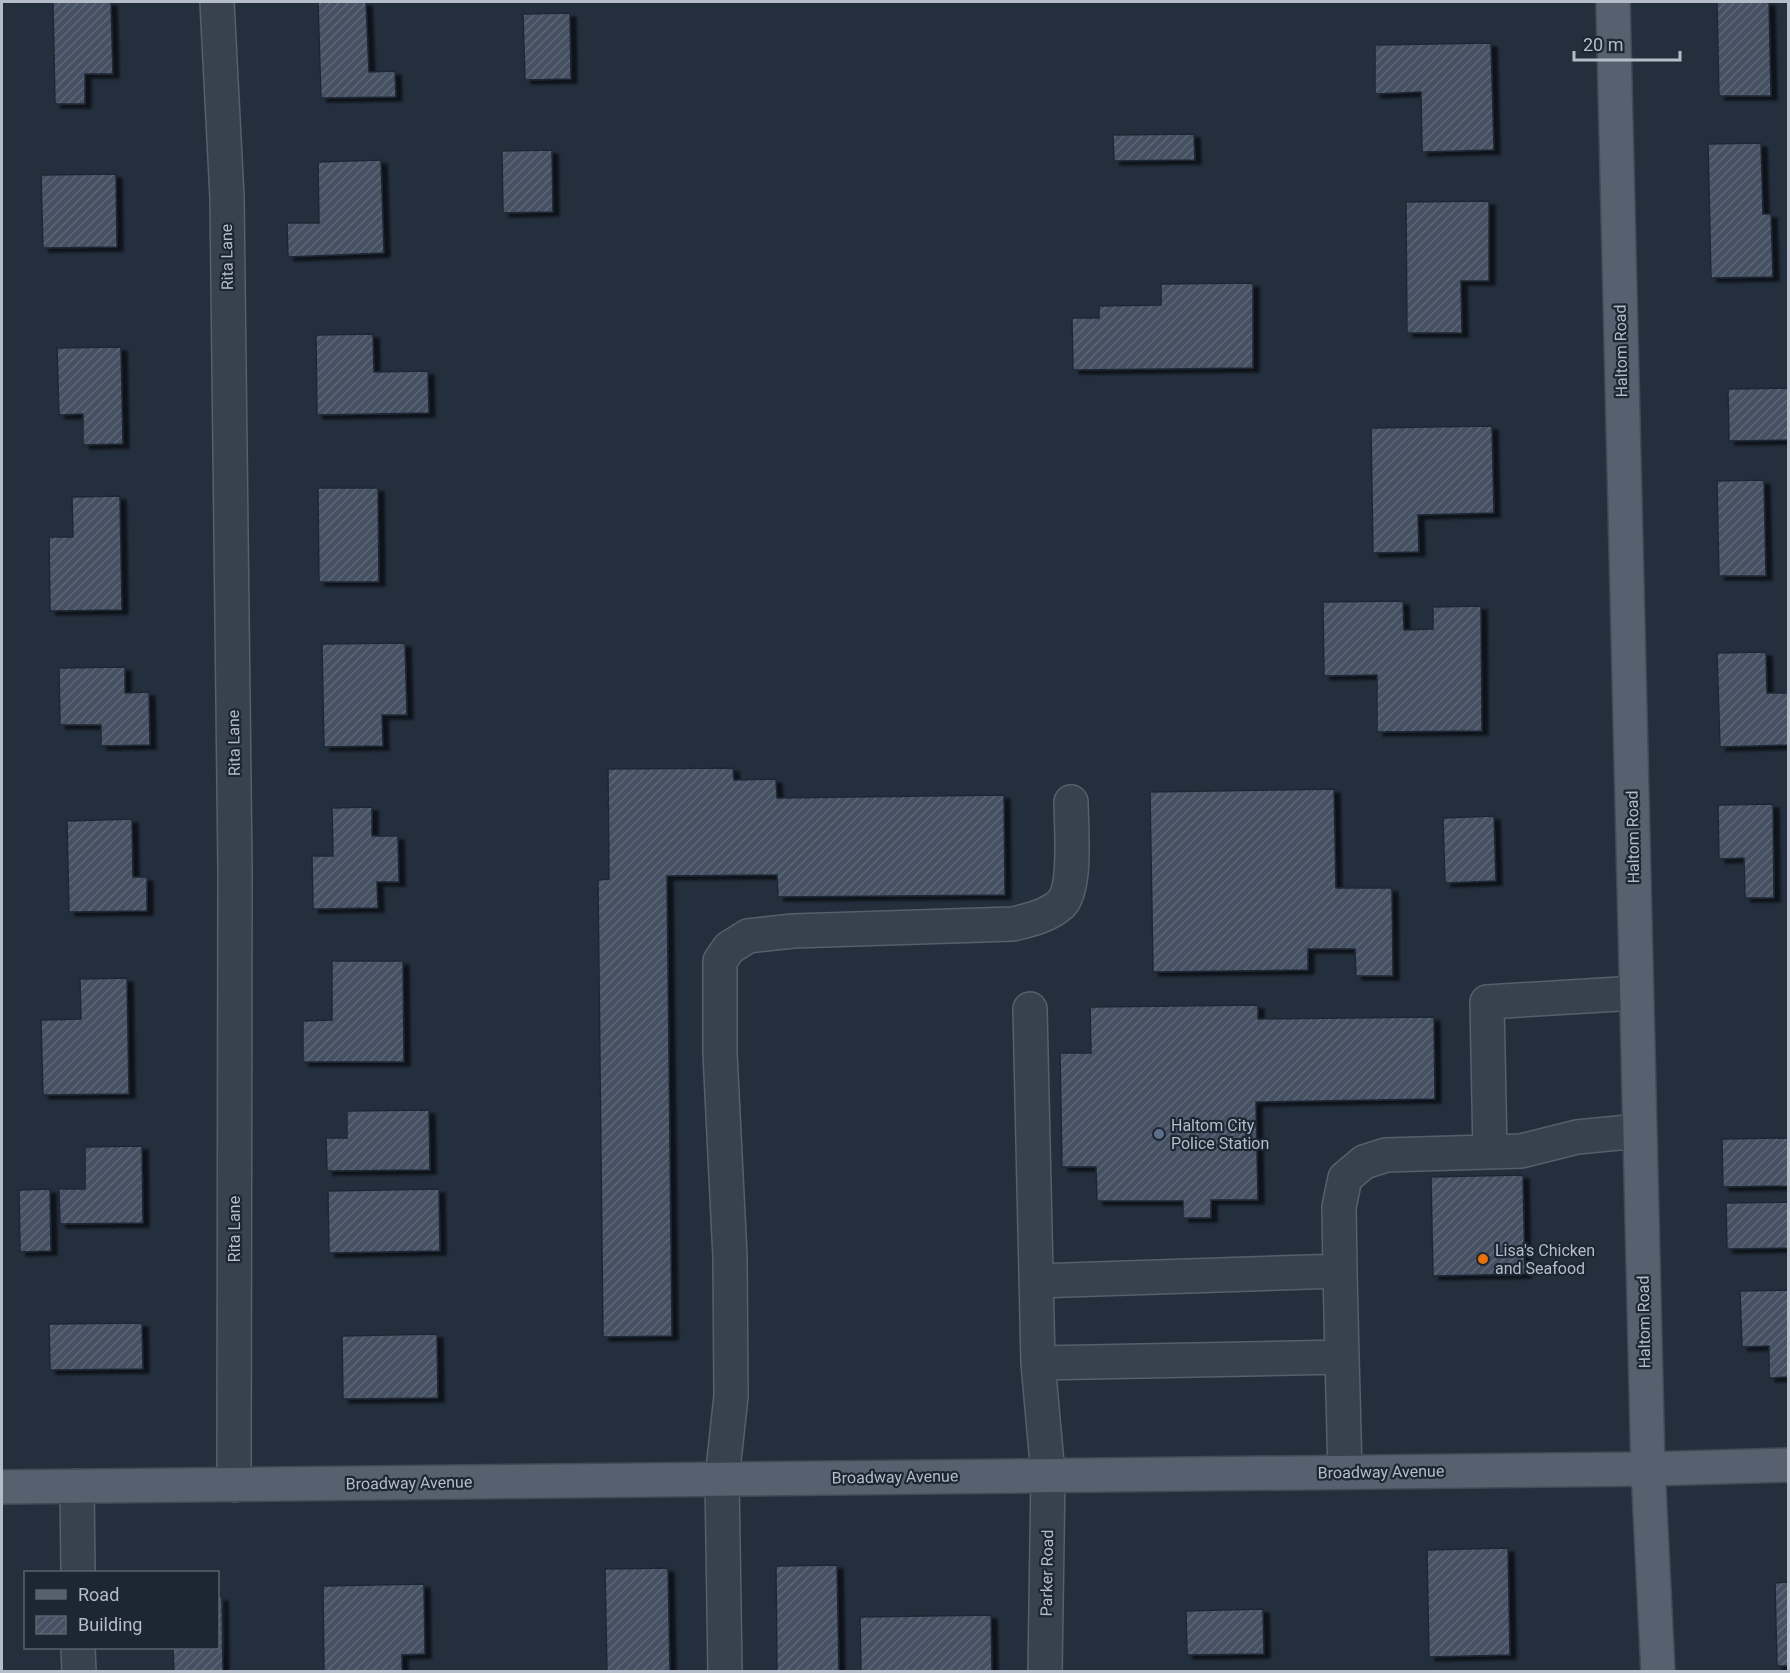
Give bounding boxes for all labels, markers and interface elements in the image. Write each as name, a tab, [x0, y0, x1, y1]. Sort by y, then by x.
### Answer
scale bar	[1574, 24, 1680, 62]
text: 20 m	[1583, 34, 1623, 55]
street label: Rita Lane	[217, 224, 237, 290]
street label: Haltom Road	[1611, 304, 1631, 398]
street label: Rita Lane	[224, 710, 244, 776]
street label: Haltom Road	[1623, 790, 1643, 884]
place label: Haltom City Police Station	[1171, 1116, 1269, 1153]
marker: Haltom City Police Station	[1152, 1127, 1166, 1141]
street label: Rita Lane	[225, 1196, 244, 1262]
place label: Lisa's Chicken and Seafood	[1495, 1241, 1595, 1278]
marker: Lisa's Chicken and Seafood	[1476, 1252, 1490, 1266]
street label: Haltom Road	[1634, 1275, 1654, 1369]
street label: Broadway Avenue	[1318, 1461, 1444, 1483]
street label: Broadway Avenue	[832, 1466, 958, 1488]
street label: Broadway Avenue	[346, 1472, 472, 1494]
street label: Parker Road	[1037, 1530, 1057, 1616]
legend	[24, 1571, 219, 1649]
text: Road	[78, 1584, 119, 1605]
text: Building	[78, 1614, 142, 1635]

